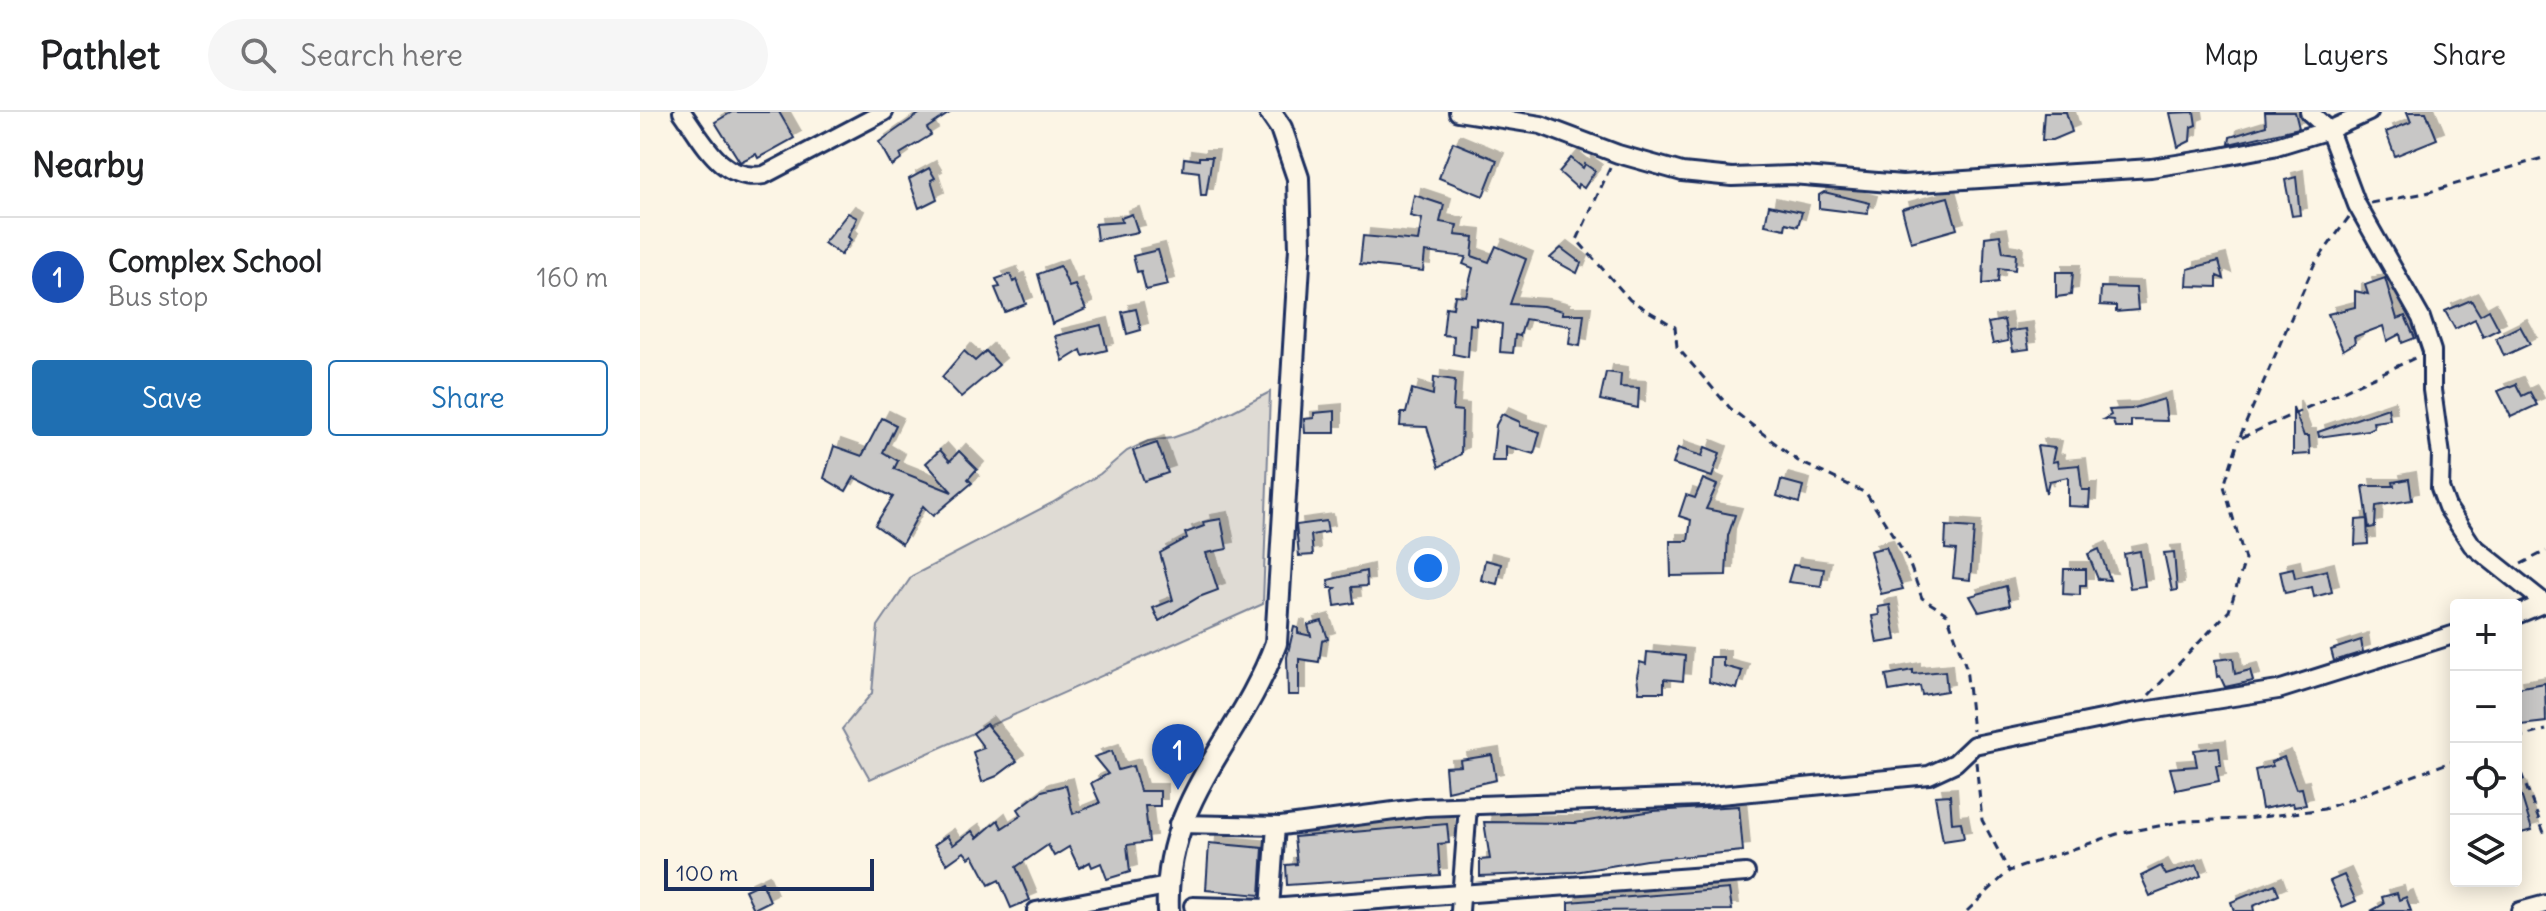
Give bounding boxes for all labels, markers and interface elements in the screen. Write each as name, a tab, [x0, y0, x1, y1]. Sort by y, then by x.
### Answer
search box	[208, 19, 768, 91]
text: Pathlet	[40, 32, 160, 79]
icon: search	[236, 33, 280, 77]
text: Search here	[300, 36, 463, 74]
text: Map	[2204, 37, 2259, 73]
text: Layers	[2303, 37, 2389, 73]
text: Share	[2433, 37, 2506, 73]
text: Nearby	[32, 143, 145, 186]
text: Complex School	[108, 242, 322, 280]
text: 1	[53, 261, 63, 294]
text: 160 m	[537, 261, 608, 294]
text: Bus stop	[108, 280, 208, 313]
button: Save	[32, 360, 312, 436]
button: Share	[328, 360, 608, 436]
your location	[1408, 548, 1448, 588]
map controls	[2450, 599, 2522, 887]
button: +	[2450, 599, 2522, 671]
button: −	[2450, 671, 2522, 743]
pin: 1	[1152, 724, 1204, 790]
button: locate	[2450, 743, 2522, 815]
button: layers	[2450, 815, 2522, 887]
scale bar	[664, 855, 874, 891]
text: 100 m	[676, 859, 738, 887]

